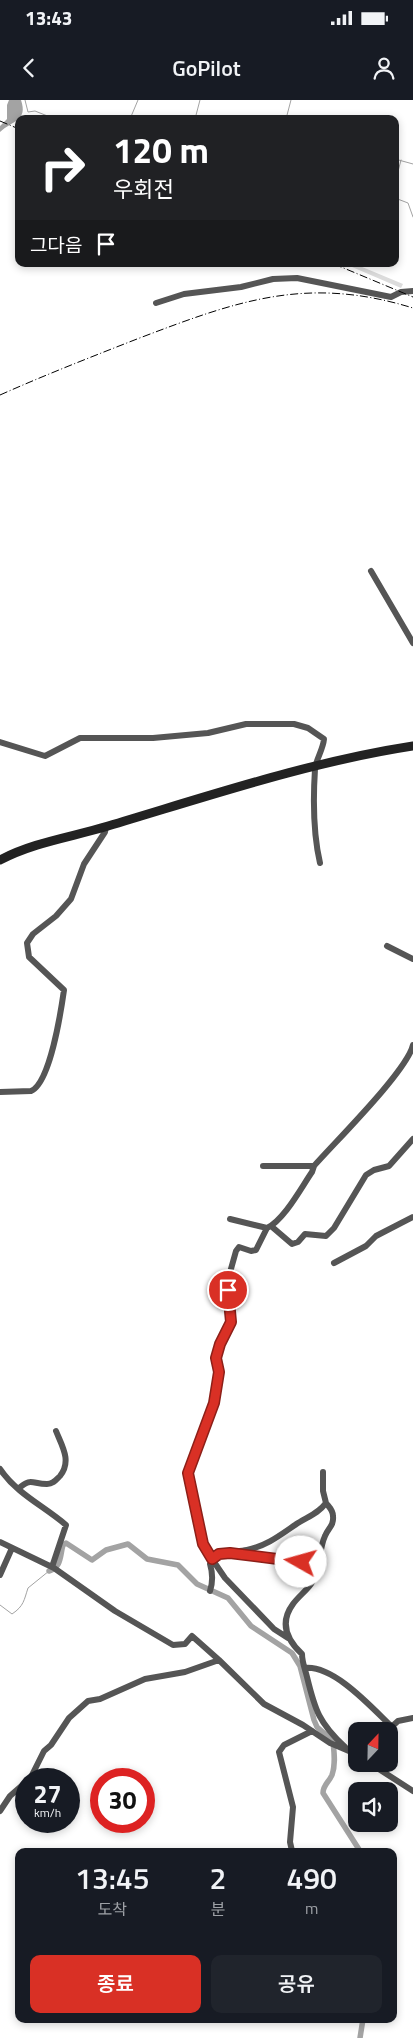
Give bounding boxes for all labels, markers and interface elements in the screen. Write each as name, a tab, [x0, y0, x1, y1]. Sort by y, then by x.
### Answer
text: 13:43	[25, 3, 72, 32]
text: GoPilot	[172, 51, 241, 85]
icon: back	[15, 54, 43, 82]
icon: person	[370, 54, 398, 82]
text: 120 m	[113, 123, 209, 177]
icon: right	[30, 135, 95, 200]
text: 우회전	[113, 172, 174, 206]
text: 그다음	[30, 230, 82, 259]
icon: arrive	[92, 230, 120, 258]
pin	[207, 1269, 249, 1311]
icon: arrive	[214, 1276, 242, 1304]
position arrow	[274, 1535, 326, 1587]
north arrow	[348, 1722, 398, 1772]
map controls	[348, 1722, 398, 1832]
speed limit sign: 30	[90, 1768, 155, 1833]
text: 27	[33, 1775, 62, 1813]
button: sound	[348, 1782, 398, 1832]
text: km/h	[34, 1803, 61, 1822]
text: 13:45	[75, 1855, 149, 1901]
text: 2	[210, 1855, 226, 1901]
text: 490	[286, 1855, 337, 1901]
text: m	[305, 1896, 318, 1920]
text: 도착	[98, 1897, 127, 1921]
text: 분	[211, 1897, 225, 1921]
button: 종료	[30, 1955, 201, 2013]
button: 공유	[211, 1955, 382, 2013]

